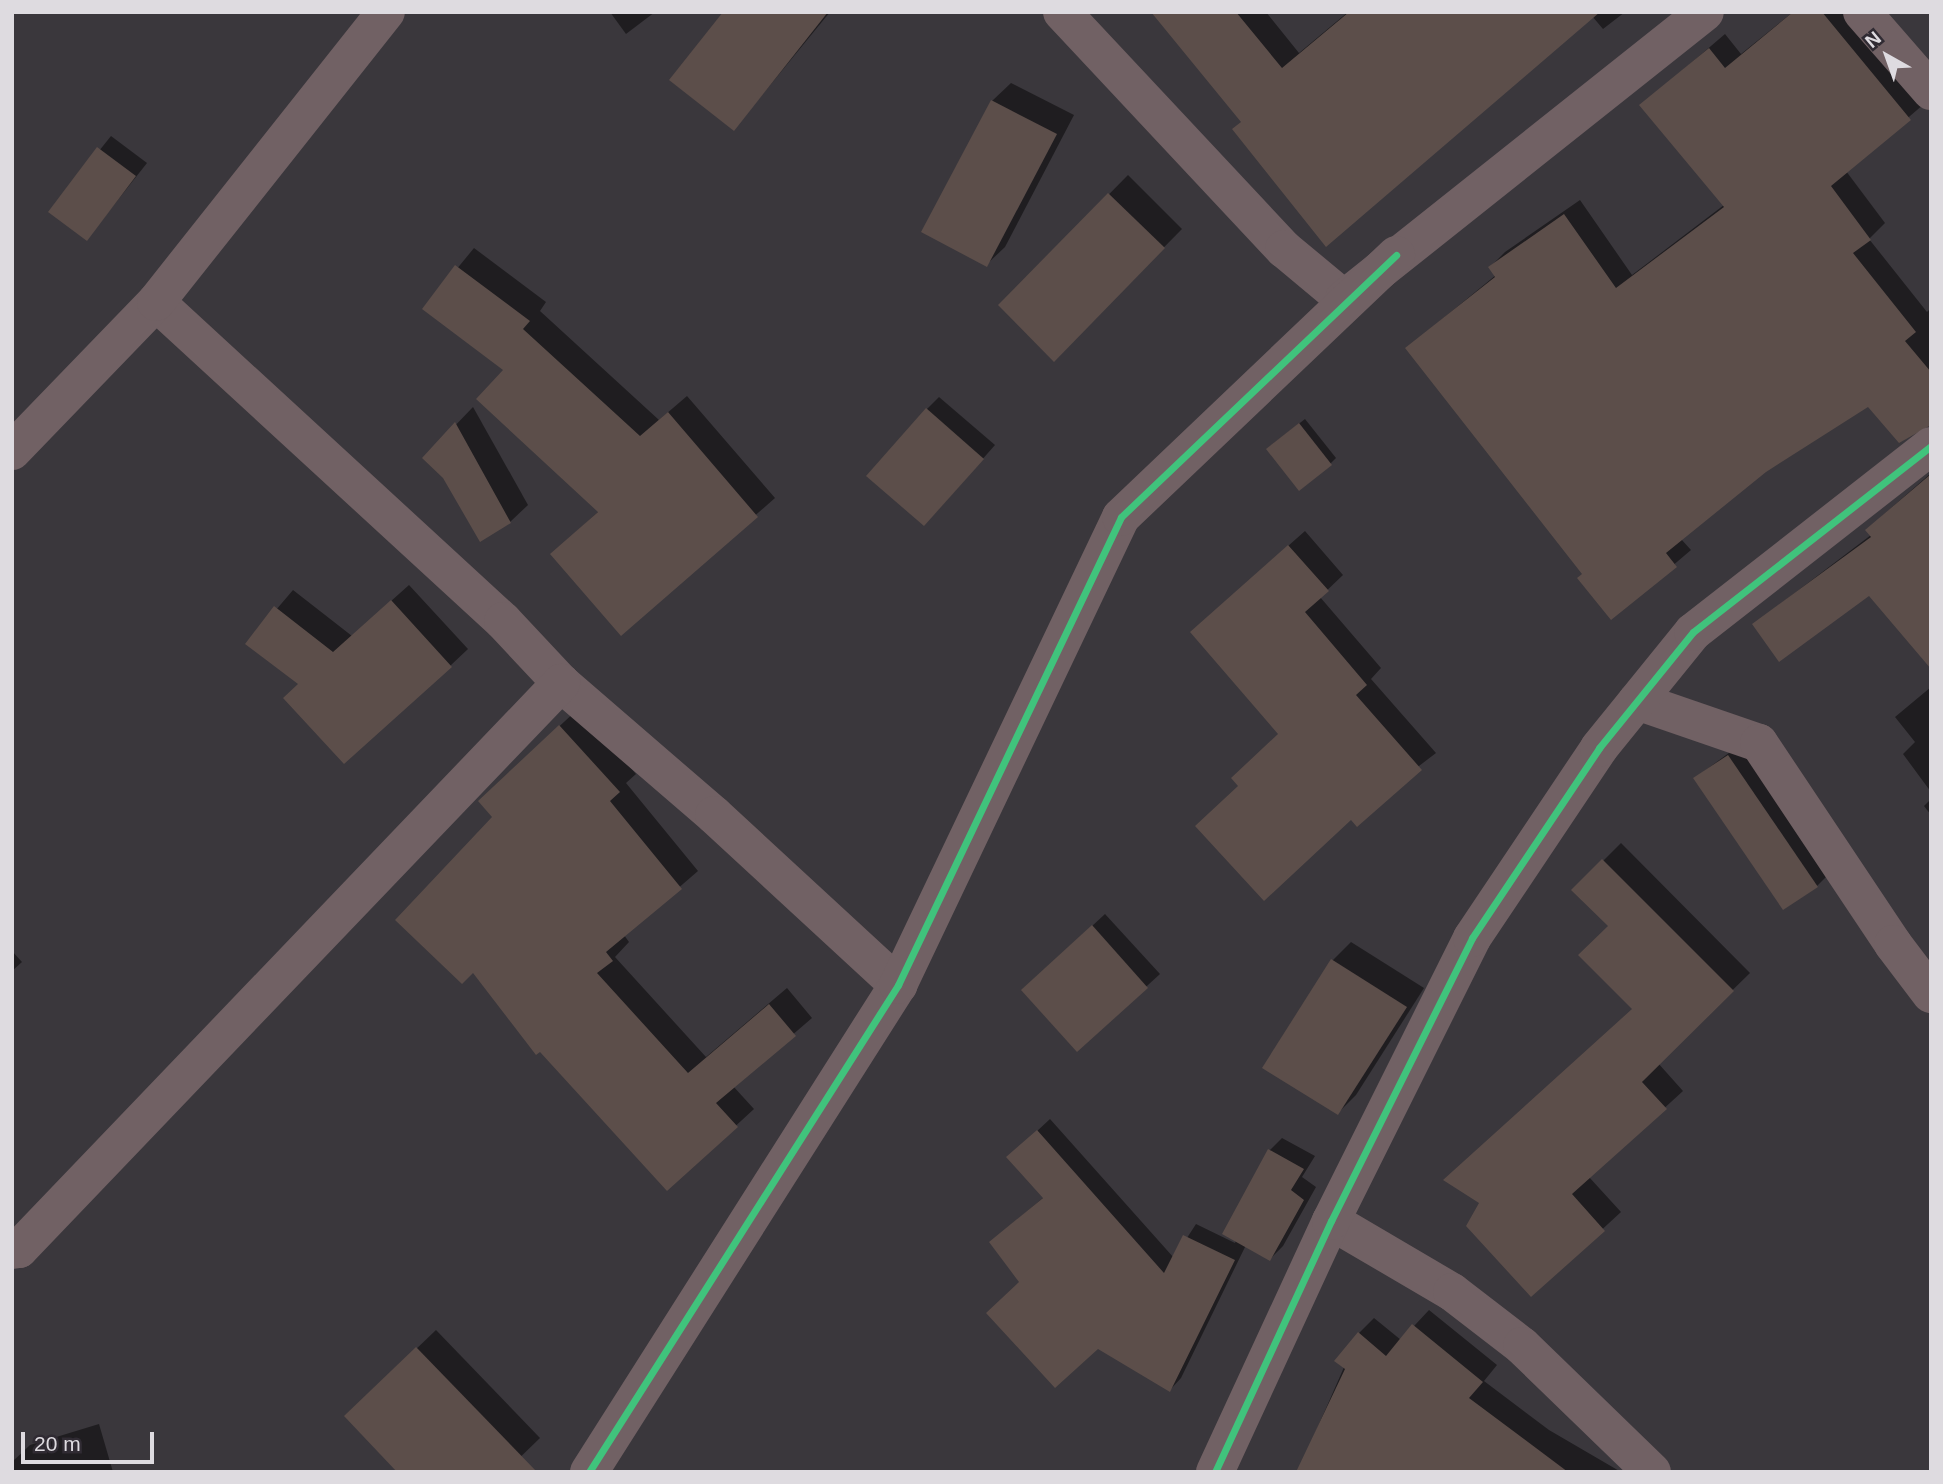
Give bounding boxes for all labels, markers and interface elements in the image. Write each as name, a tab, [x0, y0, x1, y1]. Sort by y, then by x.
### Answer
north arrow	[1852, 21, 1922, 91]
text: N	[1861, 27, 1885, 52]
scale bar	[24, 1418, 158, 1462]
text: 20 m	[34, 1432, 81, 1455]

